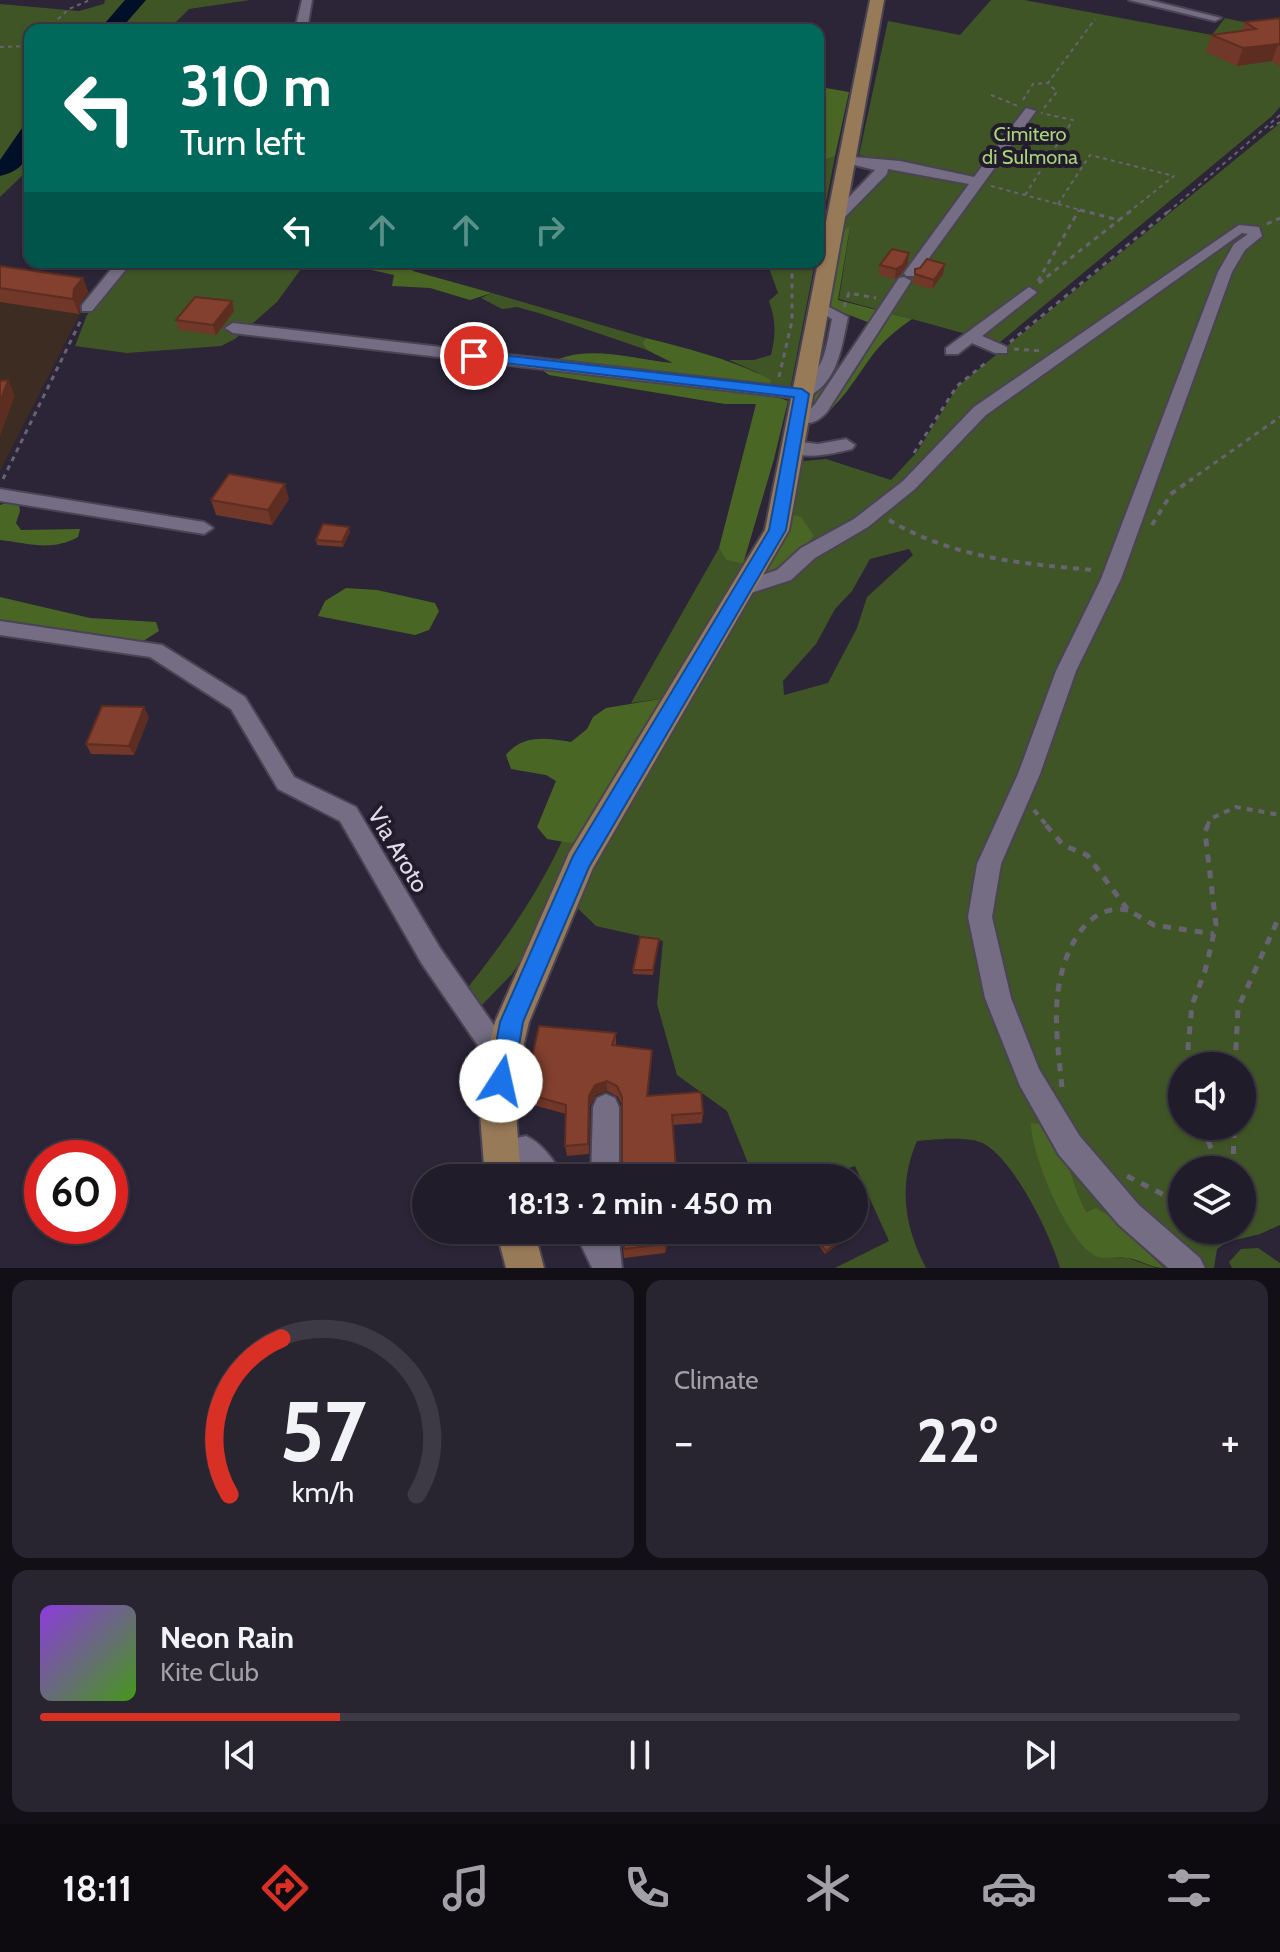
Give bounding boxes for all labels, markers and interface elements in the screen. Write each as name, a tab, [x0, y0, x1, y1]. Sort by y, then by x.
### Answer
text: 310 m	[180, 52, 332, 120]
icon: left	[48, 56, 152, 160]
text: Turn left	[180, 120, 305, 164]
park label: Cimitero di Sulmona	[982, 122, 1078, 169]
icon: left	[276, 208, 320, 252]
icon: ahead	[360, 208, 404, 252]
icon: ahead	[444, 208, 488, 252]
icon: right	[528, 208, 572, 252]
pin	[440, 322, 508, 390]
icon: arrive	[452, 334, 496, 378]
street label: Via Aroto	[362, 802, 435, 897]
position arrow	[459, 1039, 543, 1123]
map controls	[1168, 1052, 1256, 1244]
button: sound	[1168, 1052, 1256, 1140]
speed limit sign: 60	[24, 1140, 128, 1244]
button: layers	[1168, 1156, 1256, 1244]
text: 18:13 · 2 min · 450 m	[507, 1185, 773, 1222]
text: Climate	[674, 1364, 759, 1396]
text: 57	[279, 1381, 367, 1482]
text: 22°	[917, 1404, 997, 1477]
text: −	[674, 1415, 693, 1468]
text: +	[1221, 1415, 1240, 1468]
text: km/h	[292, 1474, 354, 1509]
text: Neon Rain	[160, 1619, 294, 1656]
text: Kite Club	[160, 1656, 259, 1688]
icon: previous	[218, 1733, 262, 1777]
icon: pause	[618, 1733, 662, 1777]
icon: next	[1018, 1733, 1062, 1777]
icon: directions	[257, 1860, 313, 1916]
icon: music	[438, 1860, 494, 1916]
icon: phone	[619, 1860, 675, 1916]
icon: climate	[800, 1860, 856, 1916]
icon: car	[981, 1860, 1037, 1916]
icon: filters	[1161, 1860, 1217, 1916]
text: 18:11	[62, 1866, 132, 1910]

